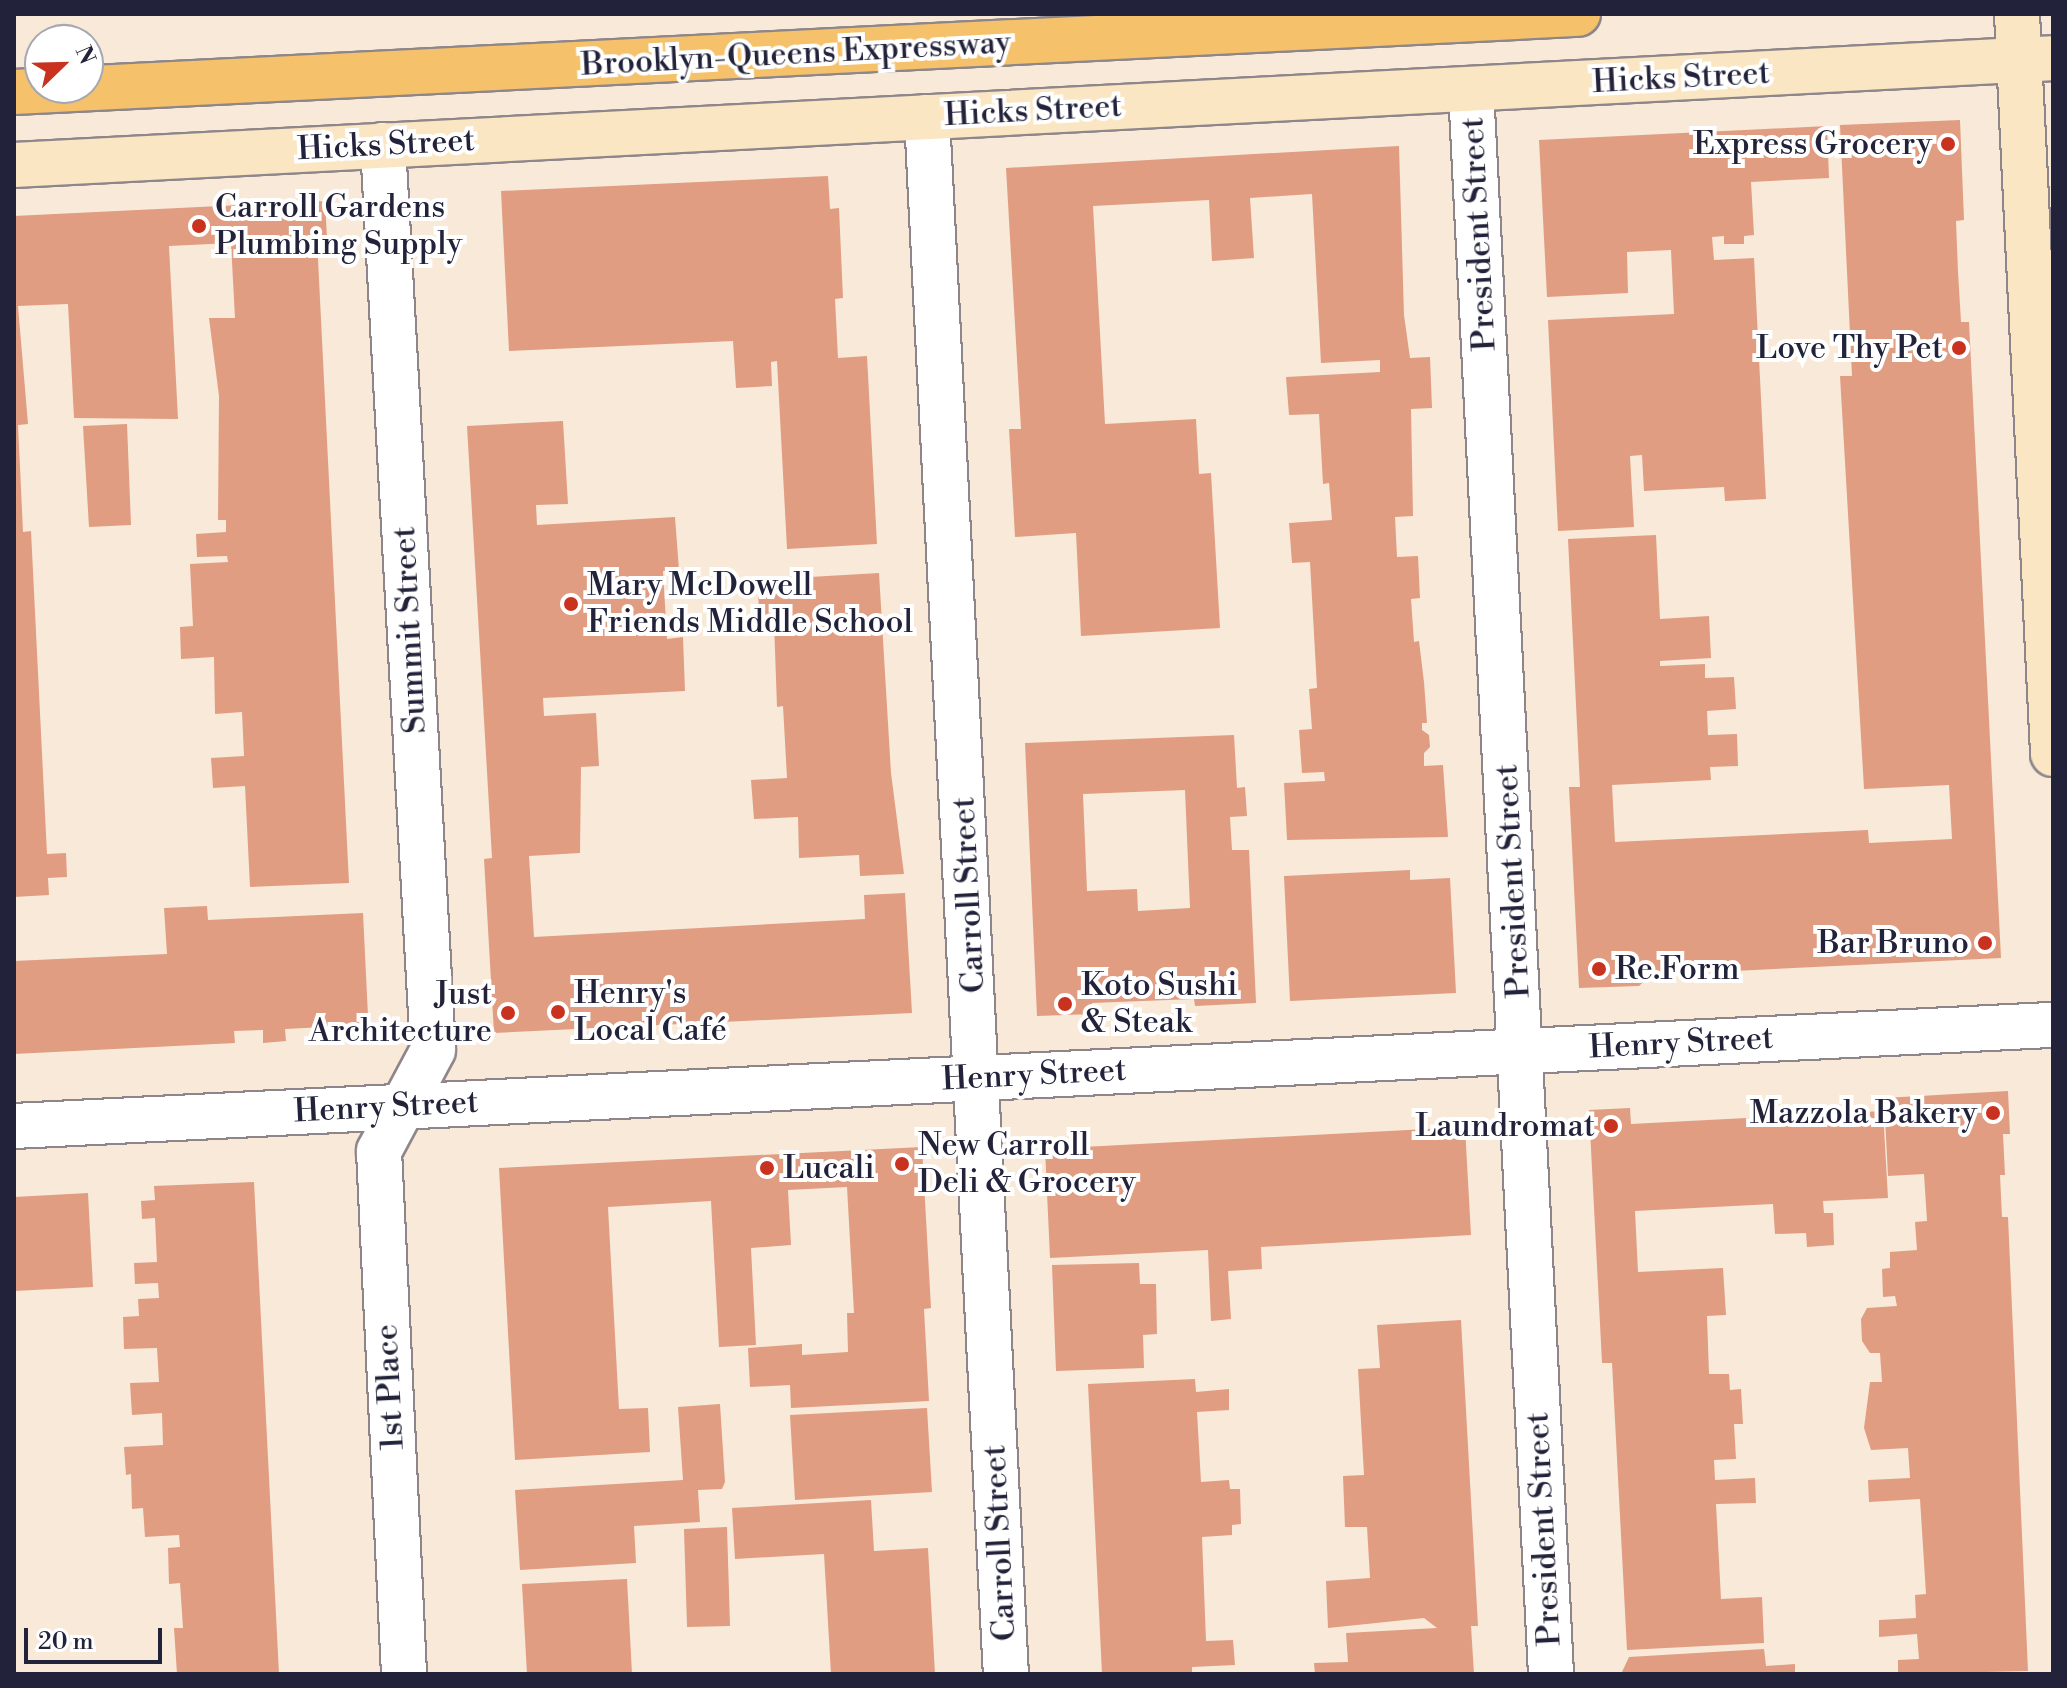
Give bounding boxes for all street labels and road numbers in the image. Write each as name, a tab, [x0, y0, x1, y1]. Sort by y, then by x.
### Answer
street label: Brooklyn-Queens Expressway	[580, 24, 1012, 84]
street label: Hicks Street	[1591, 54, 1771, 102]
street label: Hicks Street	[943, 87, 1123, 135]
street label: President Street	[1454, 116, 1504, 352]
street label: Hicks Street	[296, 121, 476, 169]
street label: Summit Street	[385, 525, 435, 735]
street label: President Street	[1488, 763, 1538, 999]
street label: Carroll Street	[945, 796, 993, 994]
street label: Henry Street	[1588, 1019, 1774, 1067]
street label: Henry Street	[941, 1051, 1127, 1099]
street label: Henry Street	[293, 1083, 479, 1131]
street label: 1st Place	[368, 1323, 412, 1451]
street label: President Street	[1519, 1411, 1569, 1647]
street label: Carroll Street	[976, 1444, 1024, 1642]

